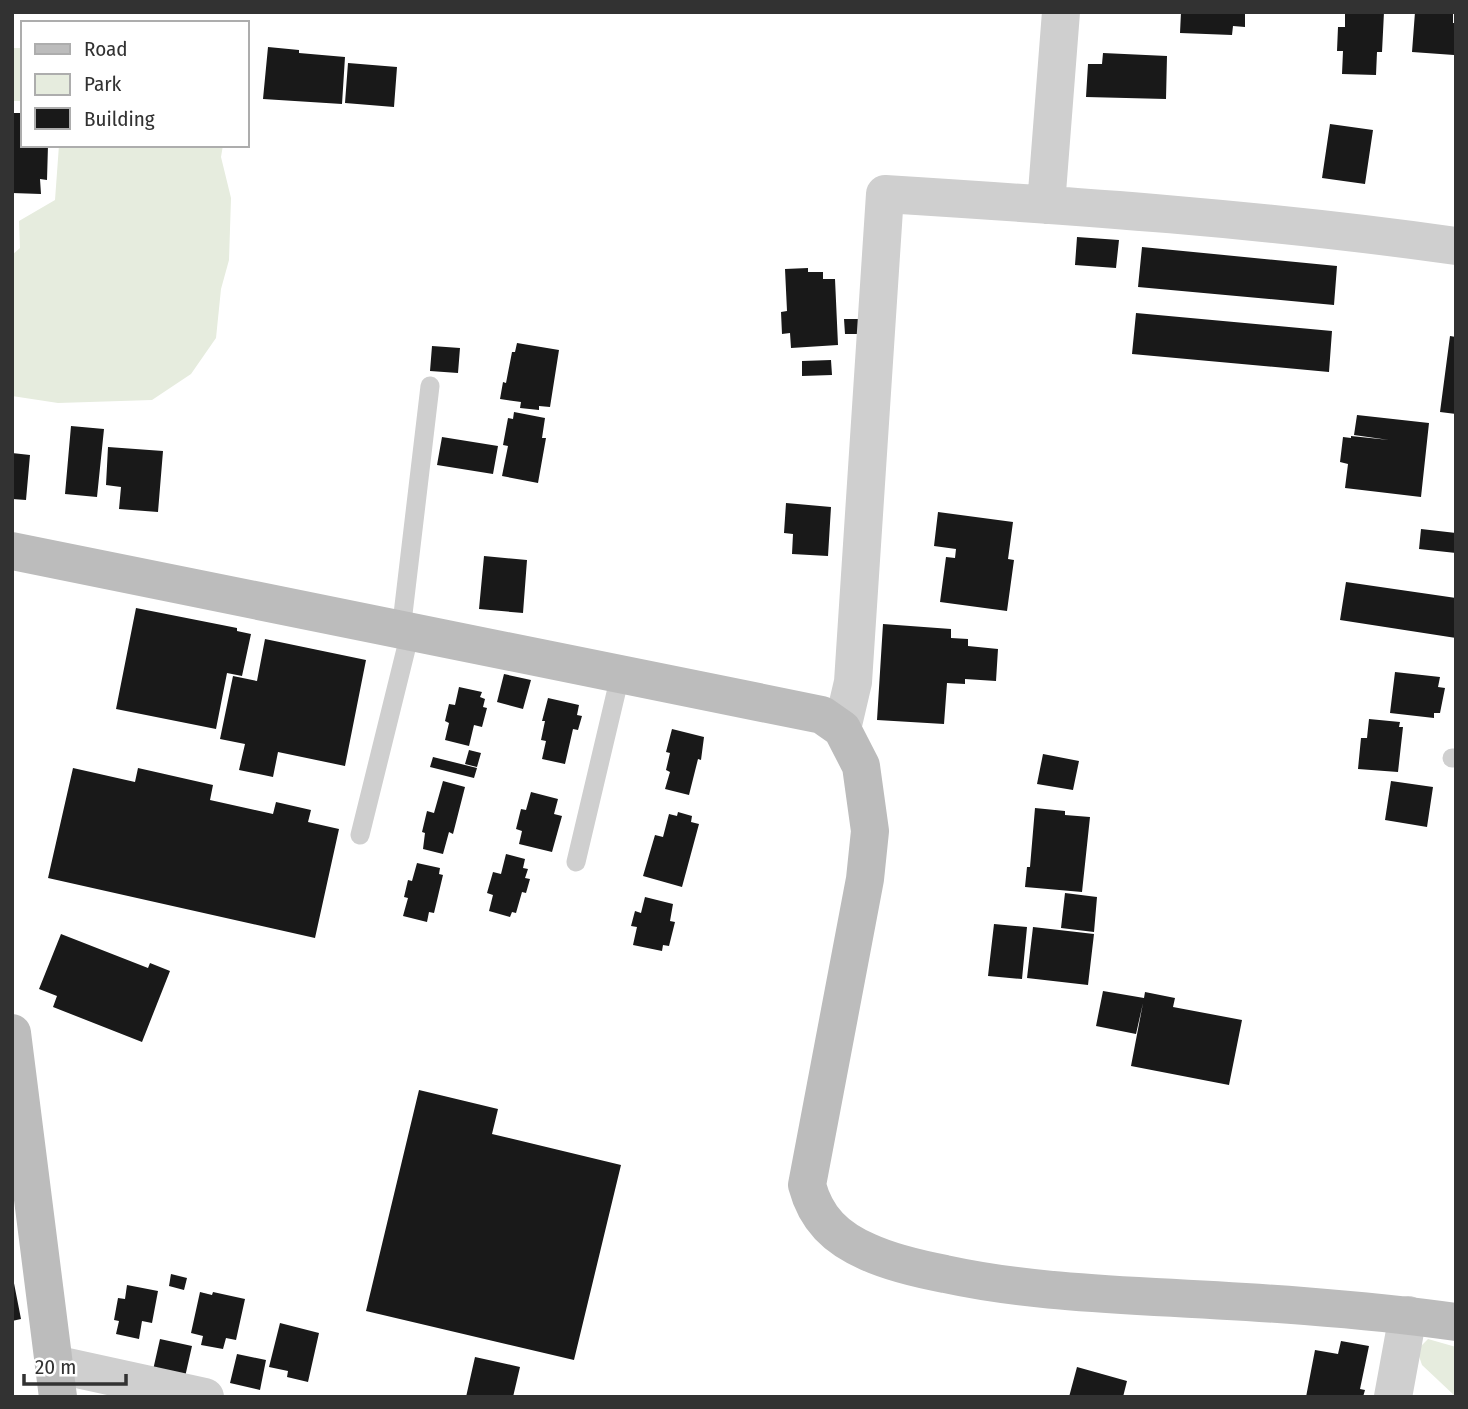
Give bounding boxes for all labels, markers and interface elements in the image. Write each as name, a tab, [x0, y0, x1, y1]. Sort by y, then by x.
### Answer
legend	[21, 21, 248, 147]
text: Road	[84, 36, 128, 62]
text: Park	[84, 71, 122, 97]
text: Building	[84, 106, 155, 132]
scale bar	[24, 1342, 126, 1386]
text: 20 m	[35, 1354, 76, 1380]

